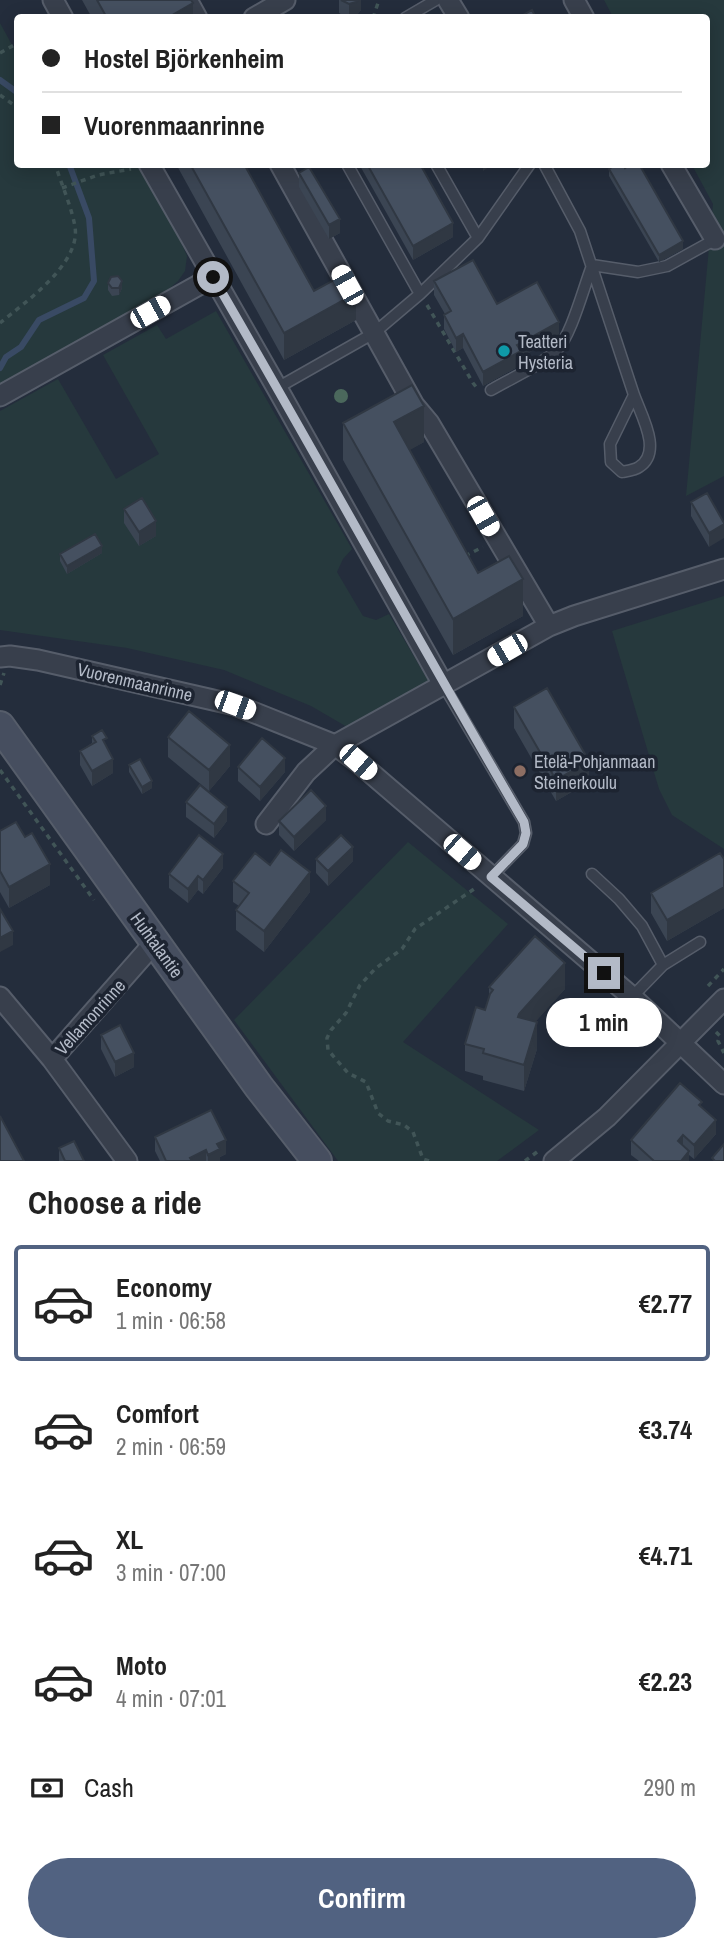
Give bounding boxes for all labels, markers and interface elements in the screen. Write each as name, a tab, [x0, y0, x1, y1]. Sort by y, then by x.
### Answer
text: Hostel Björkenheim	[84, 41, 284, 76]
text: Vuorenmaanrinne	[84, 108, 265, 143]
route start	[197, 261, 229, 293]
car	[328, 262, 367, 308]
car	[127, 293, 174, 331]
place label: Teatteri Hysteria	[518, 329, 573, 375]
marker: Teatteri Hysteria	[496, 343, 512, 359]
car	[464, 493, 503, 539]
car	[484, 630, 531, 670]
street label: Vuorenmaanrinne	[75, 657, 195, 707]
car	[212, 688, 259, 722]
car	[336, 740, 381, 784]
place label: Etelä-Pohjanmaan Steinerkoulu	[534, 749, 655, 795]
marker: Etelä-Pohjanmaan Steinerkoulu	[512, 763, 528, 779]
car	[440, 830, 485, 874]
street label: Huhtalantie	[125, 907, 189, 983]
route end	[588, 957, 620, 989]
street label: Vellamonrinne	[49, 974, 131, 1060]
callout: 1 min	[546, 998, 662, 1046]
text: 1 min	[579, 1007, 629, 1038]
text: Choose a ride	[28, 1181, 202, 1224]
text: Economy	[116, 1270, 212, 1305]
icon: car	[32, 1272, 95, 1335]
text: €2.77	[639, 1286, 692, 1321]
text: 1 min · 06:58	[116, 1305, 226, 1336]
text: Comfort	[116, 1396, 199, 1431]
icon: car	[32, 1398, 95, 1461]
text: €3.74	[639, 1412, 692, 1447]
text: 2 min · 06:59	[116, 1431, 226, 1462]
text: XL	[116, 1522, 143, 1557]
icon: car	[32, 1524, 95, 1587]
text: €4.71	[639, 1538, 692, 1573]
text: 3 min · 07:00	[116, 1557, 226, 1588]
text: Moto	[116, 1648, 167, 1683]
icon: car	[32, 1650, 95, 1713]
text: €2.23	[639, 1664, 692, 1699]
text: 4 min · 07:01	[116, 1683, 226, 1714]
icon: cash	[28, 1769, 66, 1807]
text: Cash	[84, 1770, 134, 1805]
text: 290 m	[644, 1772, 696, 1803]
button: Confirm	[28, 1858, 696, 1938]

